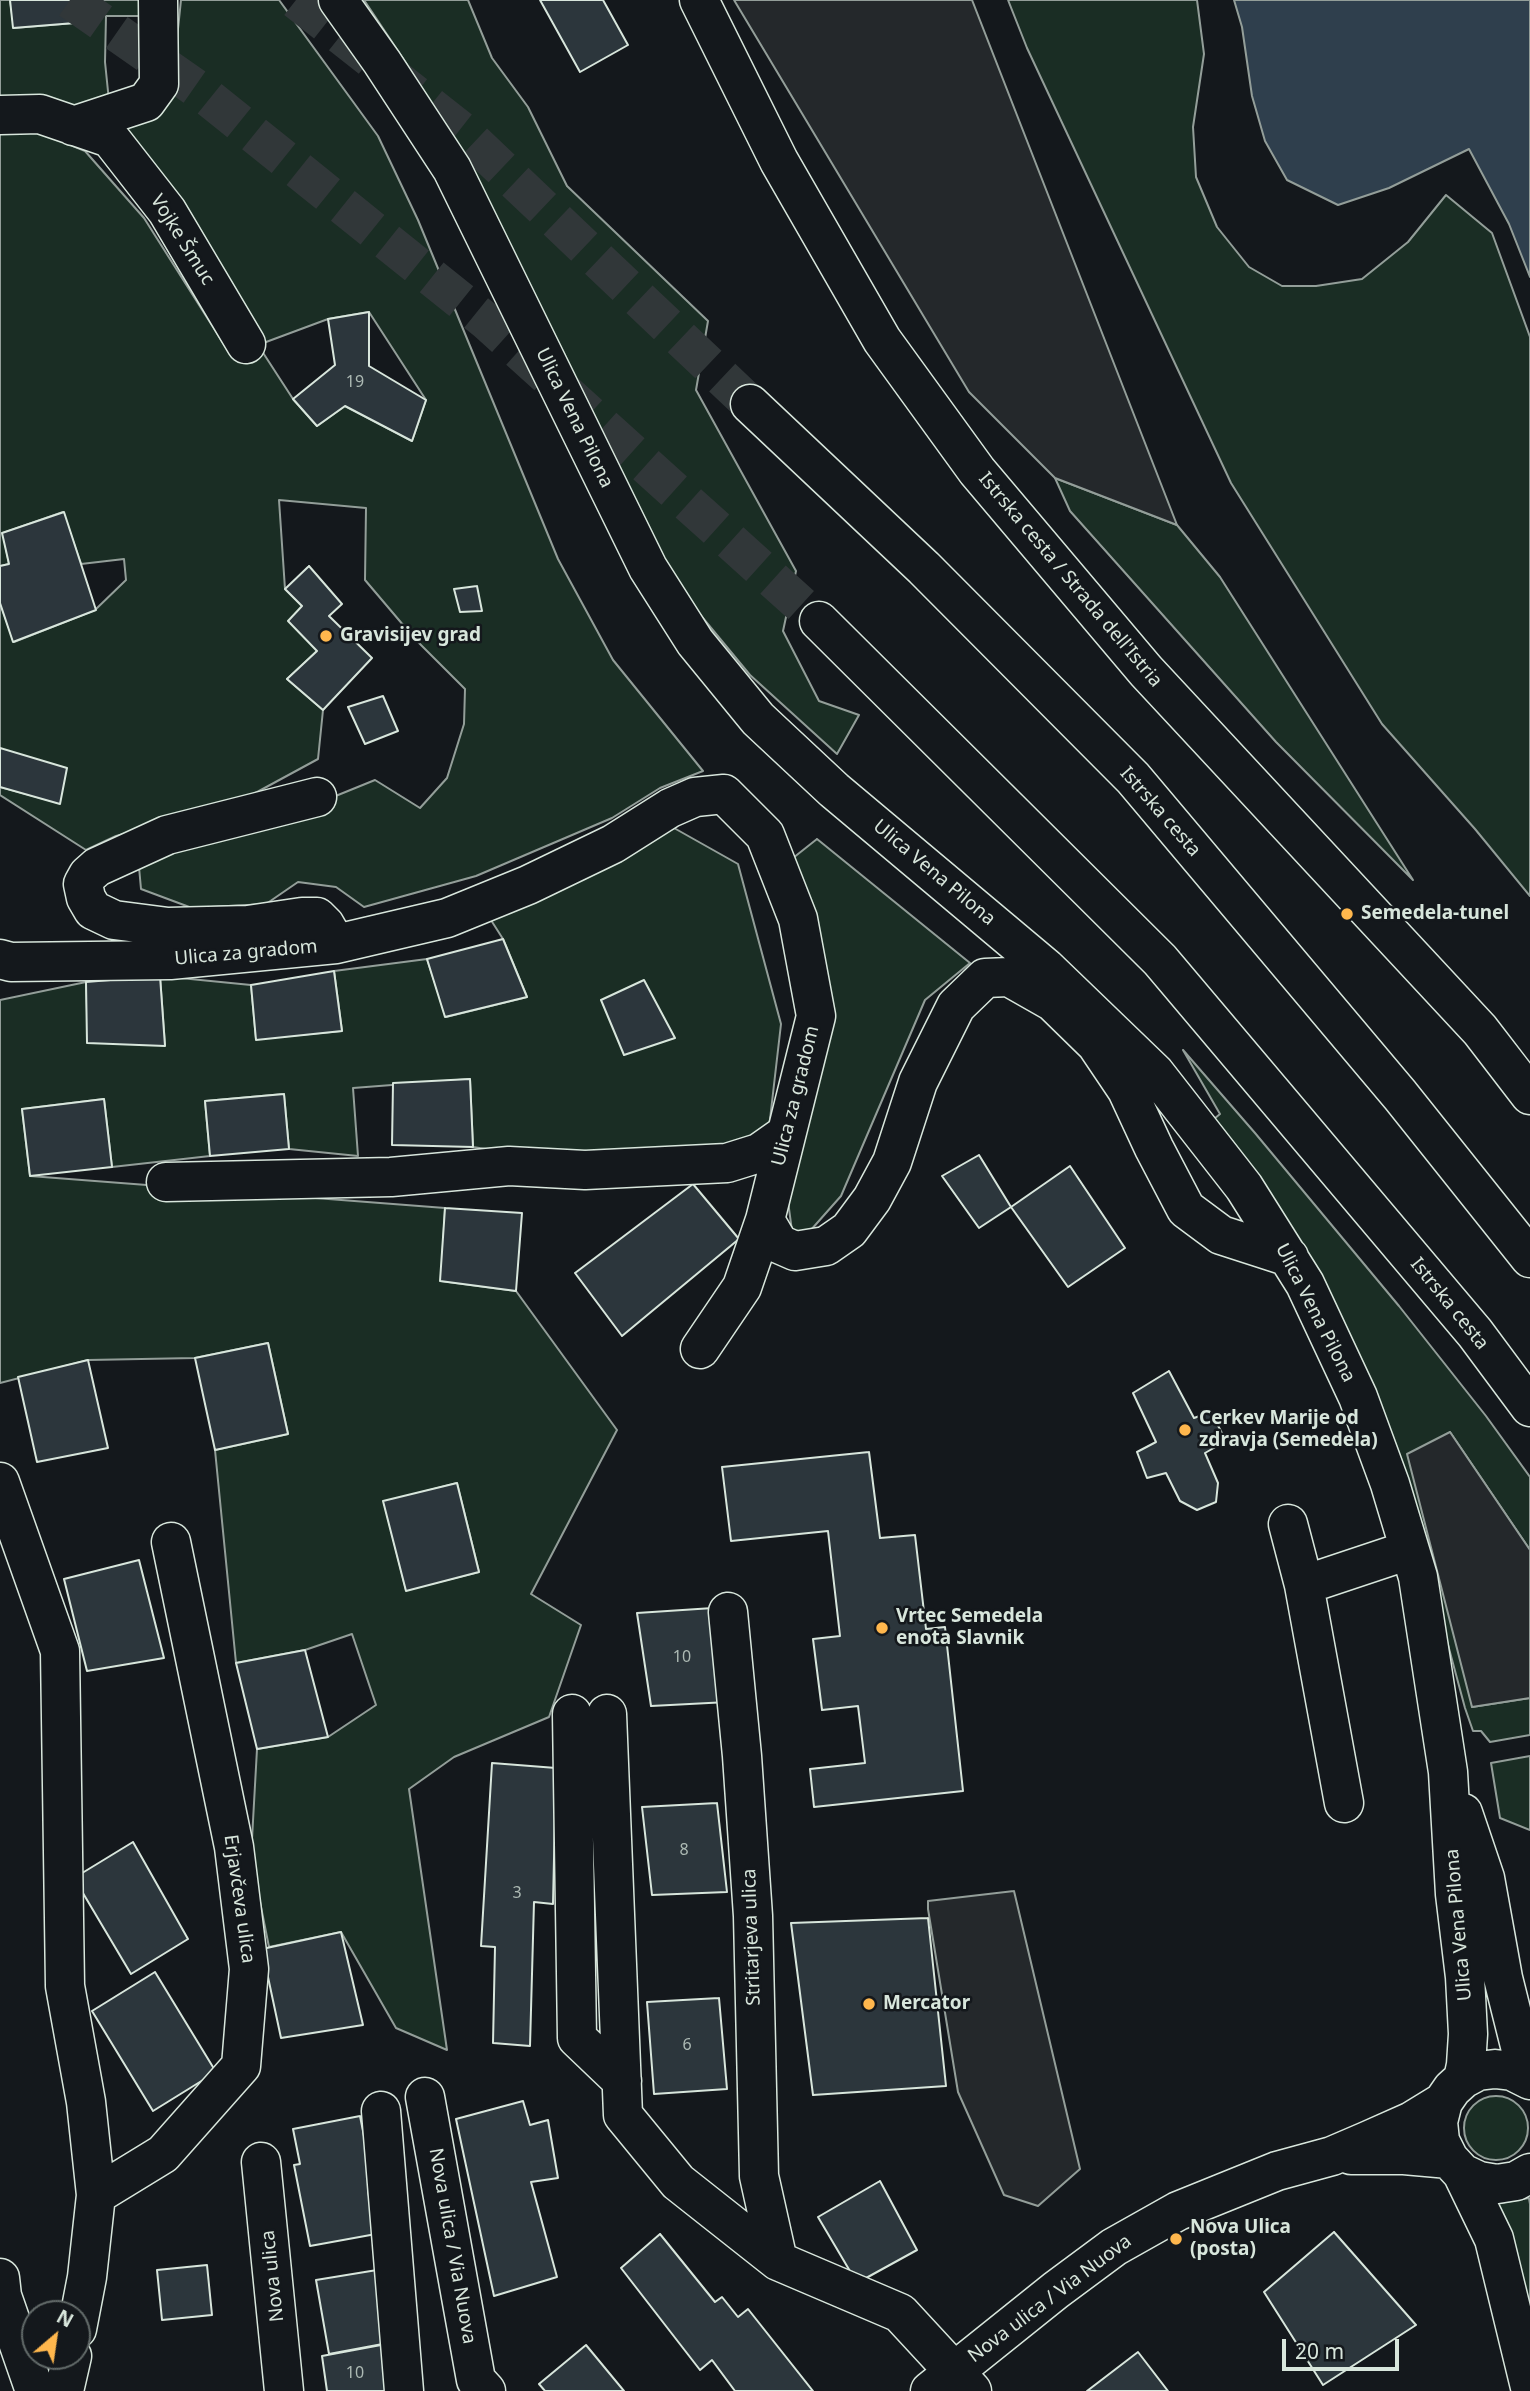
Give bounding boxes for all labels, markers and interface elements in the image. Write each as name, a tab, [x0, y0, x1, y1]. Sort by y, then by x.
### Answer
street label: Vojke Šmuc	[145, 191, 219, 289]
street label: Ulica Vena Pilona	[530, 344, 618, 492]
house number: 19	[346, 372, 364, 392]
street label: Istrska cesta / Strada dell'Istria	[973, 468, 1167, 692]
place label: Gravisijev grad	[340, 625, 481, 647]
marker: Gravisijev grad	[318, 628, 334, 644]
street label: Istrska cesta	[1115, 762, 1205, 862]
street label: Ulica Vena Pilona	[868, 815, 1000, 931]
place label: Semedela-tunel	[1361, 903, 1509, 925]
marker: Semedela-tunel	[1339, 906, 1355, 922]
street label: Ulica za gradom	[173, 935, 319, 971]
street label: Ulica za gradom	[768, 1024, 824, 1168]
street label: Ulica Vena Pilona	[1270, 1240, 1360, 1386]
street label: Istrska cesta	[1405, 1253, 1493, 1355]
place label: Cerkev Marije od zdravja (Semedela)	[1199, 1408, 1378, 1452]
marker: Cerkev Marije od zdravja (Semedela)	[1177, 1422, 1193, 1438]
place label: Vrtec Semedela enota Slavnik	[896, 1606, 1043, 1650]
marker: Vrtec Semedela enota Slavnik	[874, 1620, 890, 1636]
house number: 10	[673, 1647, 691, 1667]
street label: Erjavčeva ulica	[219, 1833, 259, 1965]
house number: 8	[679, 1840, 689, 1860]
street label: Ulica Vena Pilona	[1441, 1848, 1477, 2002]
street label: Stritarjeva ulica	[738, 1868, 766, 2006]
house number: 3	[512, 1883, 522, 1903]
place label: Mercator	[883, 1993, 970, 2015]
marker: Mercator	[861, 1996, 877, 2012]
house number: 6	[682, 2035, 692, 2055]
street label: Nova ulica / Via Nuova	[424, 2146, 480, 2346]
place label: Nova Ulica (posta)	[1190, 2217, 1291, 2261]
street label: Nova ulica	[257, 2229, 289, 2323]
street label: Nova ulica / Via Nuova	[964, 2230, 1136, 2368]
marker: Nova Ulica (posta)	[1168, 2231, 1184, 2247]
north arrow	[21, 2300, 91, 2370]
text: N	[52, 2303, 78, 2333]
scale bar	[1285, 2324, 1402, 2368]
text: 20 m	[1295, 2337, 1344, 2365]
house number: 10	[346, 2363, 364, 2383]

